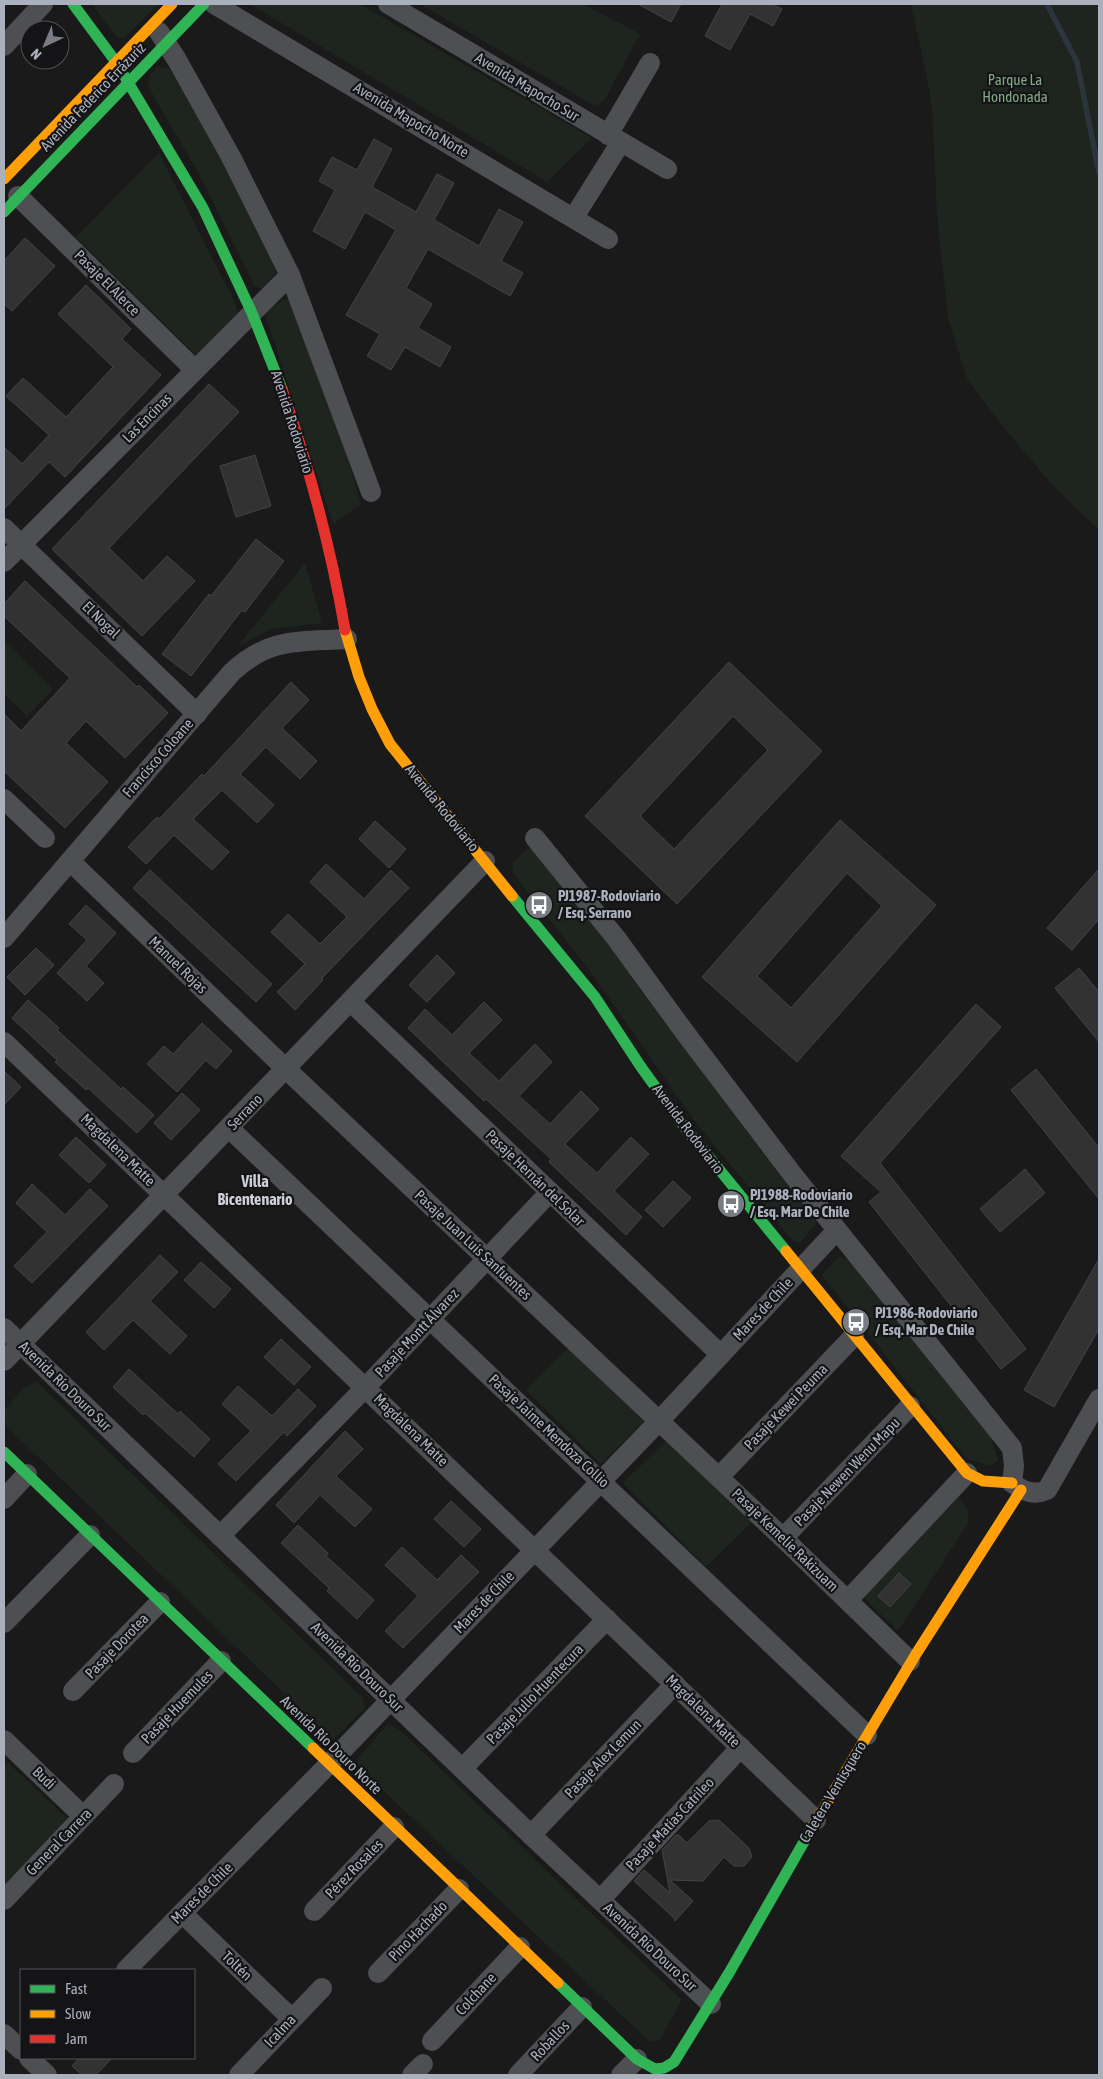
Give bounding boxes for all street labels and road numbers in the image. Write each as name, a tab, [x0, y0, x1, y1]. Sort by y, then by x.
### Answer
street label: Avenida Federico Errázuriz	[37, 39, 149, 154]
street label: Avenida Mapocho Sur	[472, 49, 583, 125]
street label: Avenida Mapocho Norte	[351, 78, 472, 161]
street label: Pasaje El Alerce	[71, 246, 144, 319]
street label: Avenida Rodoviario	[268, 368, 317, 475]
street label: Las Encinas	[119, 390, 175, 446]
street label: El Nogal	[79, 598, 124, 642]
street label: Francisco Coloane	[119, 715, 197, 801]
street label: Avenida Rodoviario	[402, 761, 483, 855]
street label: Manuel Rojas	[146, 933, 211, 997]
street label: Avenida Rodoviario	[649, 1081, 727, 1177]
street label: Serrano	[224, 1090, 266, 1133]
street label: Magdalena Matte	[78, 1110, 159, 1189]
street label: Pasaje Hernán del Solar	[482, 1126, 589, 1230]
street label: Pasaje Juan Luis Sanfuentes	[412, 1186, 535, 1303]
street label: Mares de Chile	[729, 1274, 796, 1344]
street label: Pasaje Montt Álvarez	[371, 1285, 462, 1380]
street label: Avenida Río Douro Sur	[16, 1337, 115, 1434]
street label: Pasaje Kewei Peuma	[740, 1360, 831, 1453]
street label: Pasaje Jaime Mendoza Collio	[486, 1370, 613, 1491]
street label: Magdalena Matte	[371, 1390, 452, 1469]
street label: Pasaje Newen Wenu Mapu	[790, 1414, 903, 1529]
street label: Pasaje Kemelie Rakizuam	[729, 1485, 842, 1595]
street label: Mares de Chile	[450, 1567, 518, 1636]
street label: Pasaje Dorotea	[82, 1610, 152, 1682]
street label: Avenida Río Douro Sur	[308, 1618, 407, 1715]
street label: Pasaje Julio Huentecura	[483, 1640, 587, 1747]
street label: Pasaje Huemules	[137, 1666, 216, 1747]
street label: Magdalena Matte	[663, 1671, 744, 1750]
street label: Avenida Río Douro Norte	[277, 1692, 386, 1798]
street label: Pasaje Alex Lemun	[561, 1716, 644, 1801]
street label: Caletera Ventisquero	[796, 1738, 870, 1845]
street label: Budi	[29, 1763, 59, 1792]
street label: Pasaje Matías Catrileo	[622, 1774, 717, 1874]
street label: General Carrera	[22, 1805, 95, 1879]
street label: Pérez Rosales	[321, 1836, 386, 1902]
street label: Mares de Chile	[167, 1858, 236, 1927]
street label: Pino Hachado	[385, 1897, 450, 1964]
street label: Avenida Río Douro Sur	[600, 1899, 701, 1995]
street label: Toltén	[219, 1947, 256, 1984]
street label: Colchane	[452, 1969, 500, 2018]
street label: Icalma	[260, 2011, 299, 2050]
street label: Roballos	[527, 2017, 572, 2064]

